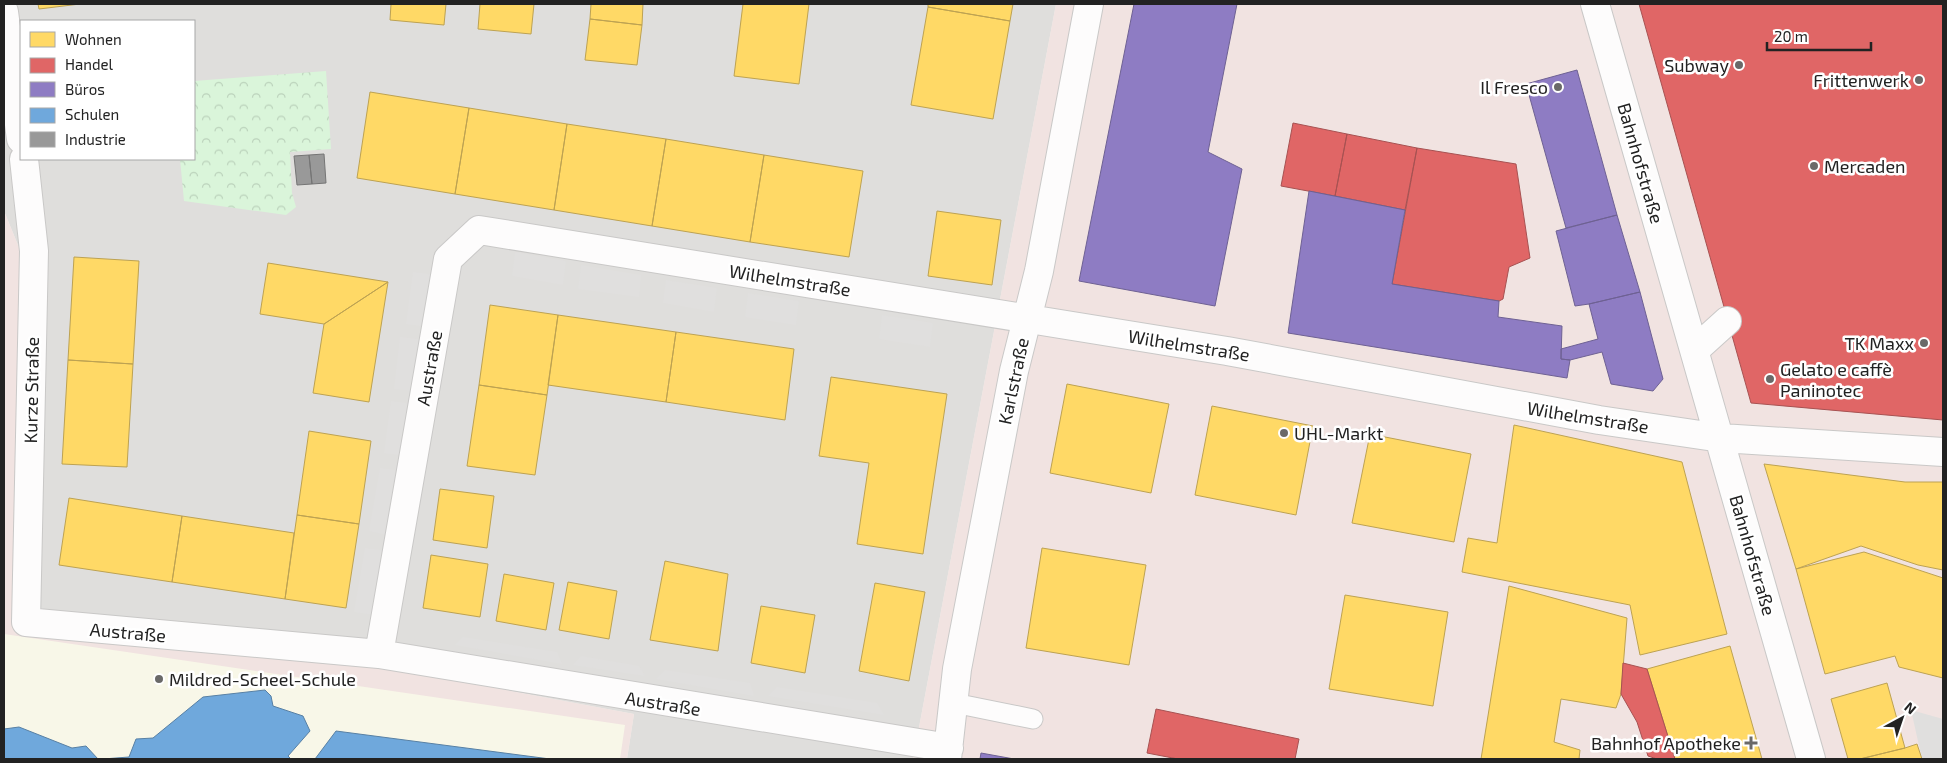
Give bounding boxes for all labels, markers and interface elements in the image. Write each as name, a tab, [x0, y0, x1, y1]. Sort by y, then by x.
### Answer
legend	[20, 20, 195, 160]
scale bar	[1767, 20, 1871, 52]
text: 20 m	[1774, 27, 1808, 45]
text: Wohnen	[65, 30, 122, 48]
place label: Subway	[1664, 54, 1729, 76]
text: Handel	[65, 55, 114, 73]
marker: Subway	[1733, 59, 1745, 71]
place label: Frittenwerk	[1813, 69, 1909, 91]
marker: Frittenwerk	[1913, 74, 1925, 86]
place label: Il Fresco	[1480, 76, 1548, 98]
text: Büros	[65, 80, 105, 98]
marker: Il Fresco	[1552, 81, 1564, 93]
street label: Bahnhofstraße	[1613, 100, 1669, 226]
text: Schulen	[65, 105, 119, 123]
text: Industrie	[65, 130, 126, 148]
place label: Mercaden	[1824, 155, 1906, 177]
marker: Mercaden	[1808, 160, 1820, 172]
street label: Wilhelmstraße	[728, 260, 852, 300]
street label: Wilhelmstraße	[1127, 325, 1251, 365]
street label: Austraße	[412, 328, 446, 408]
place label: TK Maxx	[1844, 332, 1914, 354]
street label: Kurze Straße	[19, 336, 43, 444]
street label: Karlstraße	[993, 336, 1033, 426]
marker: TK Maxx	[1918, 337, 1930, 349]
place label: Gelato e caffè Paninotec	[1780, 358, 1892, 401]
marker: Gelato e caffè Paninotec	[1764, 373, 1776, 385]
street label: Wilhelmstraße	[1526, 397, 1650, 437]
place label: UHL-Markt	[1294, 422, 1384, 444]
marker: UHL-Markt	[1278, 427, 1290, 439]
street label: Bahnhofstraße	[1725, 492, 1781, 618]
street label: Austraße	[89, 618, 167, 646]
place label: Mildred-Scheel-Schule	[169, 668, 356, 690]
marker: Mildred-Scheel-Schule	[153, 673, 165, 685]
street label: Austraße	[624, 686, 702, 720]
north arrow	[1877, 693, 1927, 743]
text: N	[1901, 698, 1920, 717]
place label: Bahnhof Apotheke	[1591, 732, 1741, 754]
marker: Bahnhof Apotheke	[1745, 737, 1757, 749]

